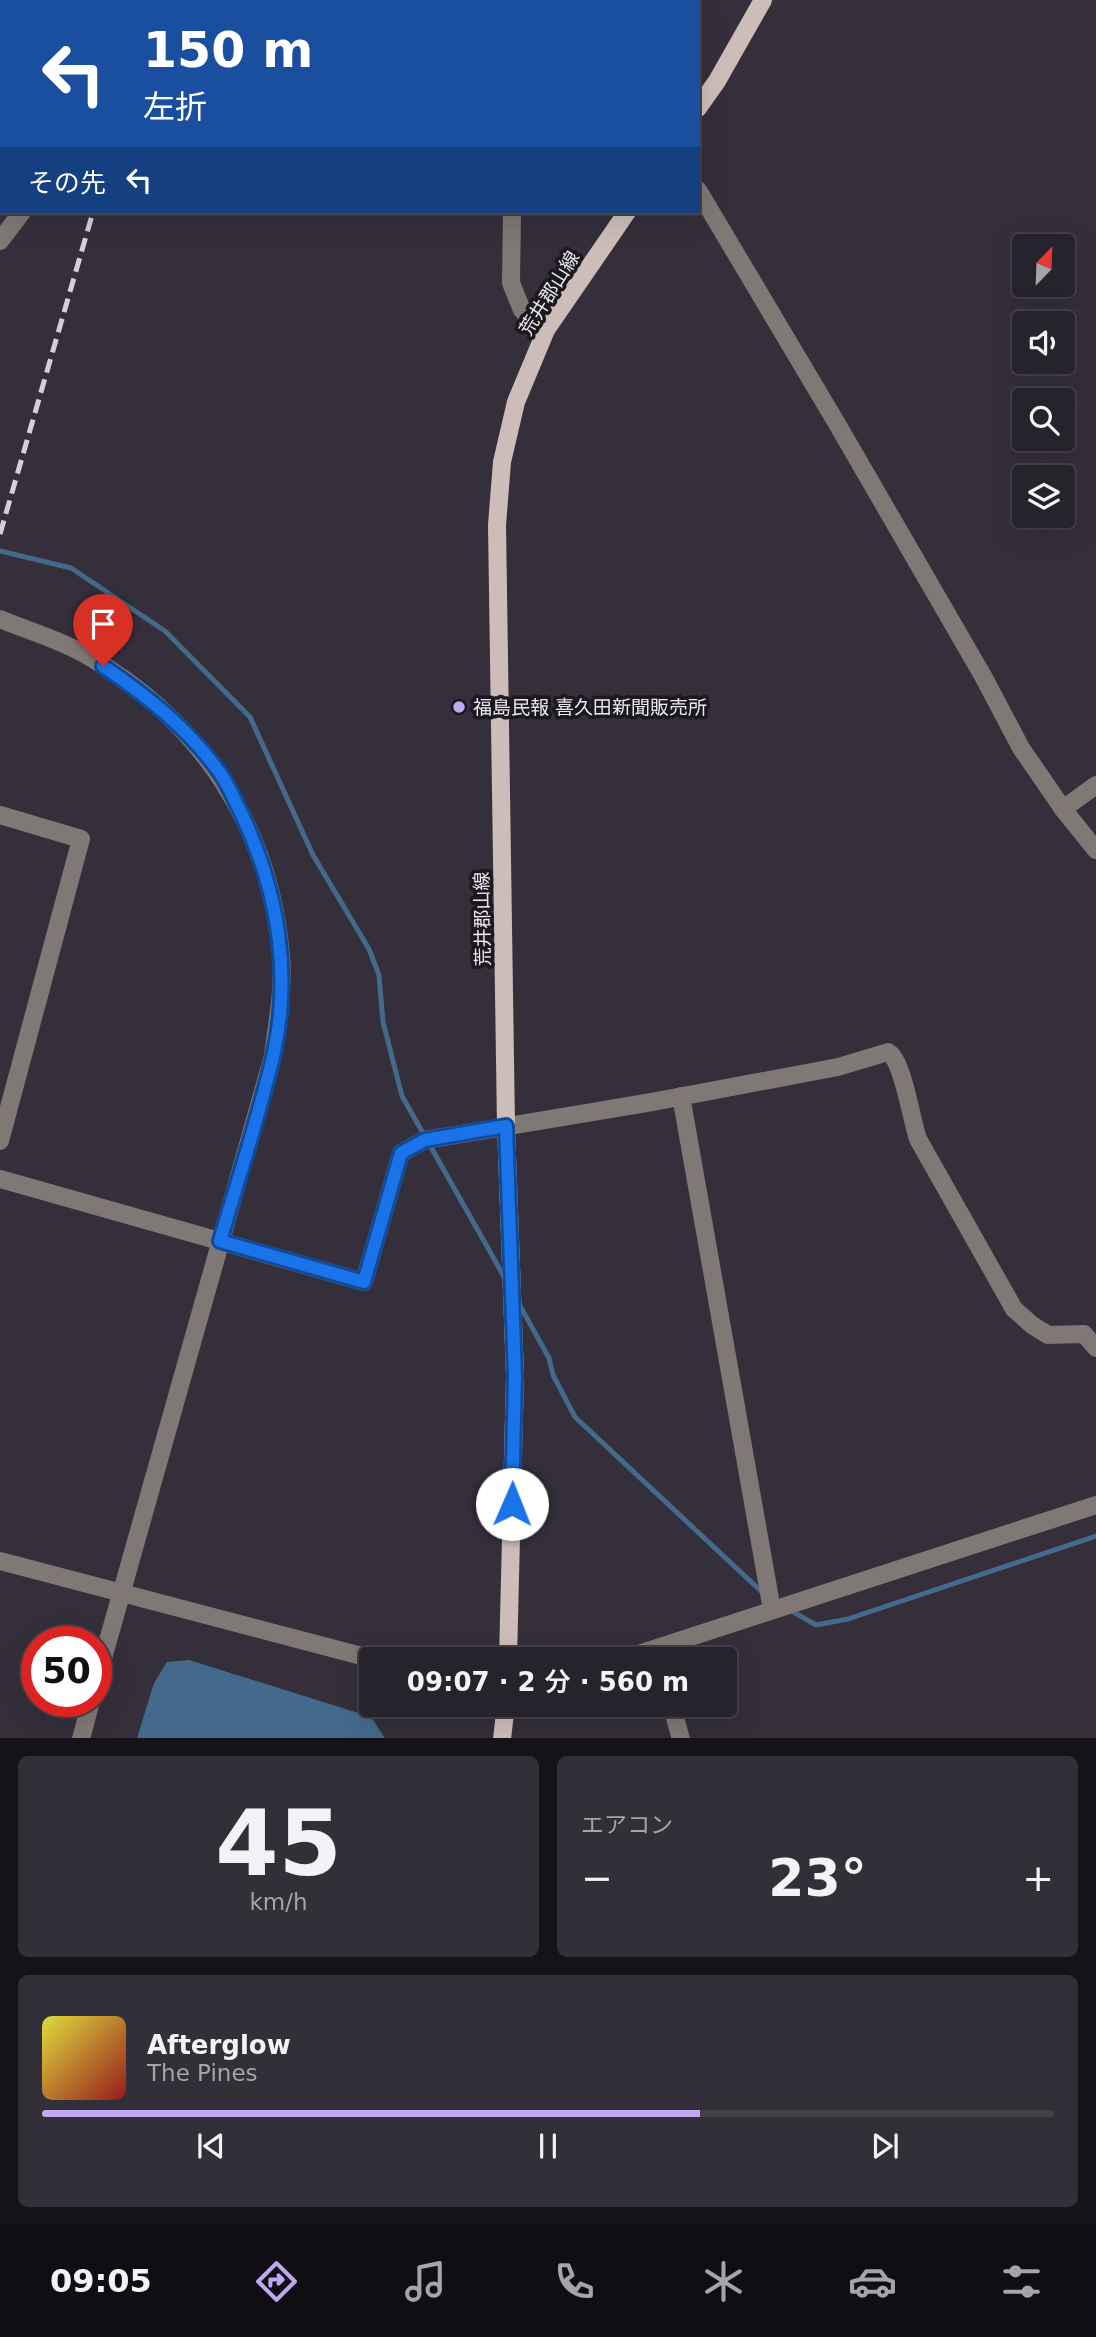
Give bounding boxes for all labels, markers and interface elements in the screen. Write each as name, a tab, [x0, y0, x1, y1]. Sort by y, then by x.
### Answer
text: 150 m	[143, 22, 313, 79]
icon: left	[28, 28, 119, 119]
text: 左折	[143, 88, 207, 126]
icon: left	[120, 161, 158, 199]
text: その先	[28, 168, 106, 198]
north arrow	[1012, 234, 1074, 298]
map controls	[1012, 234, 1075, 528]
street label: 荒井郡山線	[514, 247, 584, 339]
button: sound	[1012, 311, 1075, 374]
button: search	[1012, 388, 1075, 451]
button: layers	[1012, 465, 1075, 528]
pin	[73, 594, 133, 666]
icon: arrive	[84, 605, 122, 643]
place label: 福島民報 喜久田新聞販売所	[473, 696, 707, 718]
marker: 福島民報 喜久田新聞販売所	[451, 699, 467, 715]
street label: 荒井郡山線	[470, 871, 494, 967]
position arrow	[475, 1467, 549, 1541]
speed limit sign: 50	[21, 1626, 112, 1717]
text: 09:07 · 2 分 · 560 m	[407, 1667, 689, 1697]
text: 45	[215, 1791, 342, 1896]
text: エアコン	[581, 1812, 673, 1838]
text: 23°	[768, 1848, 867, 1908]
text: −	[581, 1856, 613, 1900]
text: +	[1022, 1856, 1054, 1900]
text: km/h	[249, 1889, 308, 1915]
text: Afterglow	[147, 2030, 291, 2060]
text: The Pines	[147, 2060, 258, 2086]
icon: previous	[192, 2127, 230, 2165]
icon: pause	[529, 2127, 567, 2165]
icon: next	[866, 2127, 904, 2165]
icon: directions	[252, 2257, 301, 2306]
icon: music	[401, 2257, 450, 2306]
icon: phone	[550, 2257, 599, 2306]
icon: climate	[699, 2257, 748, 2306]
icon: car	[848, 2257, 897, 2306]
icon: filters	[997, 2257, 1046, 2306]
text: 09:05	[50, 2262, 152, 2300]

